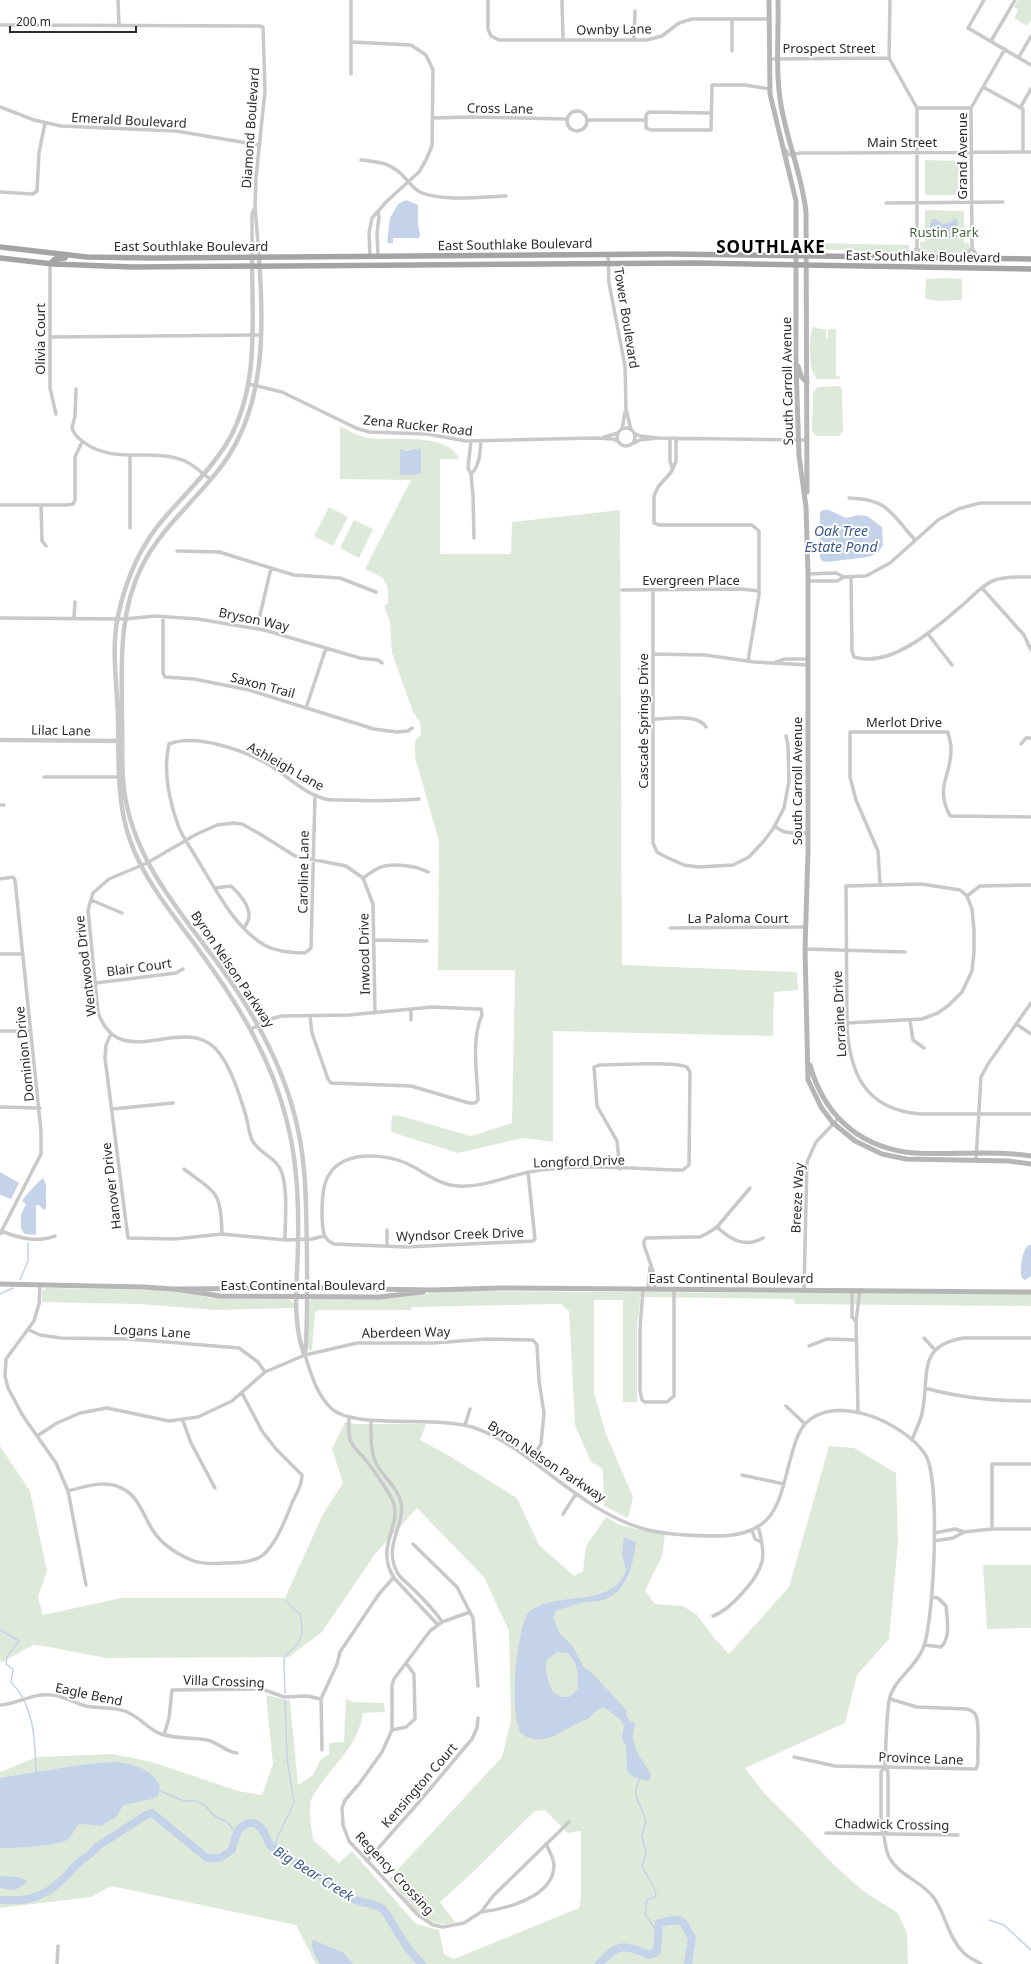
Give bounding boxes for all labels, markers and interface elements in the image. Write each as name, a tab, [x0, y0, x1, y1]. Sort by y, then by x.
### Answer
scale bar	[10, 8, 136, 34]
text: 200 m	[16, 13, 51, 30]
street label: Ownby Lane	[576, 19, 652, 39]
street label: Prospect Street	[782, 39, 876, 57]
street label: Diamond Boulevard	[237, 67, 263, 189]
street label: Cross Lane	[467, 98, 533, 118]
street label: Emerald Boulevard	[71, 108, 187, 132]
street label: Grand Avenue	[953, 113, 971, 199]
street label: Main Street	[867, 133, 937, 151]
park label: Rustin Park	[909, 223, 979, 241]
street label: East Southlake Boulevard	[438, 234, 592, 254]
district label: SOUTHLAKE	[716, 235, 826, 258]
street label: East Southlake Boulevard	[114, 237, 268, 255]
street label: East Southlake Boulevard	[846, 246, 1000, 266]
street label: Tower Boulevard	[610, 266, 644, 370]
street label: Olivia Court	[31, 303, 49, 375]
street label: South Carroll Avenue	[777, 316, 797, 446]
street label: Zena Rucker Road	[362, 410, 474, 440]
water label: Oak Tree Estate Pond	[804, 521, 878, 556]
street label: Evergreen Place	[642, 571, 740, 589]
street label: Bryson Way	[217, 603, 291, 635]
street label: Cascade Springs Drive	[634, 653, 652, 789]
street label: Saxon Trail	[229, 668, 297, 702]
street label: Merlot Drive	[866, 713, 942, 731]
street label: South Carroll Avenue	[788, 717, 806, 845]
street label: Lilac Lane	[31, 720, 91, 740]
street label: Ashleigh Lane	[244, 737, 328, 795]
street label: Caroline Lane	[293, 830, 313, 914]
street label: Byron Nelson Parkway	[187, 907, 279, 1031]
street label: La Paloma Court	[688, 909, 789, 927]
street label: Inwood Drive	[354, 913, 374, 995]
street label: Wentwood Drive	[70, 915, 100, 1017]
street label: Blair Court	[105, 953, 173, 980]
street label: Lorraine Drive	[828, 970, 850, 1058]
street label: Dominion Drive	[10, 1005, 38, 1103]
street label: Hanover Drive	[97, 1142, 125, 1230]
street label: Longford Drive	[533, 1150, 625, 1172]
street label: Breeze Way	[786, 1162, 808, 1234]
street label: Wyndsor Creek Drive	[396, 1223, 524, 1245]
street label: East Continental Boulevard	[649, 1269, 813, 1287]
street label: East Continental Boulevard	[221, 1276, 385, 1294]
street label: Logans Lane	[113, 1320, 191, 1342]
street label: Aberdeen Way	[362, 1322, 451, 1342]
street label: Byron Nelson Parkway	[485, 1416, 610, 1506]
street label: Villa Crossing	[183, 1671, 265, 1691]
street label: Eagle Bend	[54, 1678, 124, 1710]
street label: Kensington Court	[377, 1738, 461, 1831]
street label: Province Lane	[878, 1748, 964, 1768]
street label: Chadwick Crossing	[835, 1814, 949, 1834]
street label: Regency Crossing	[352, 1827, 438, 1919]
water label: Big Bear Creek	[270, 1841, 358, 1906]

